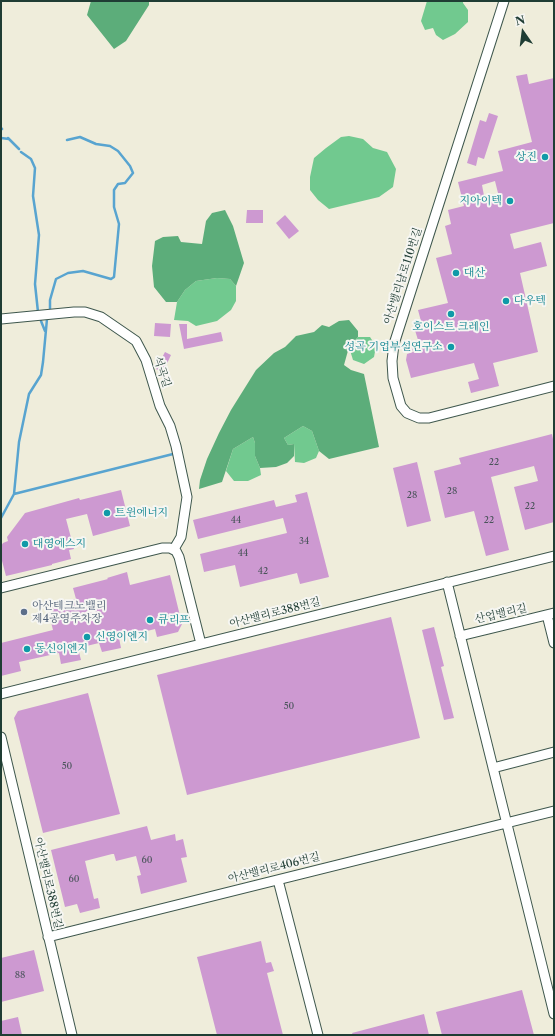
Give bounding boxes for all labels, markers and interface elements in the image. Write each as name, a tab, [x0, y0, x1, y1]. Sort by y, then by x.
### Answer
north arrow	[503, 12, 543, 52]
text: N	[514, 12, 526, 28]
place label: 상진	[516, 150, 537, 164]
marker: 상진	[540, 152, 550, 162]
place label: 지아이텍	[459, 194, 502, 208]
marker: 지아이텍	[505, 196, 515, 206]
street label: 아산밸리남로110번길	[381, 226, 425, 326]
place label: 대산	[464, 266, 485, 280]
marker: 대산	[451, 268, 461, 278]
place label: 다우텍	[514, 294, 546, 308]
marker: 다우텍	[501, 296, 511, 306]
marker: 호이스트 크레인	[446, 309, 456, 319]
place label: 호이스트 크레인	[412, 320, 490, 334]
place label: 성곡 기업부설연구소	[344, 340, 443, 354]
marker: 성곡 기업부설연구소	[446, 342, 456, 352]
street label: 석곡길	[151, 355, 173, 389]
house number: 22	[489, 457, 499, 467]
house number: 28	[447, 486, 457, 496]
house number: 28	[407, 490, 417, 500]
house number: 22	[525, 501, 535, 511]
place label: 트윈에너지	[115, 506, 168, 520]
marker: 트윈에너지	[102, 508, 112, 518]
house number: 44	[231, 515, 241, 525]
house number: 22	[484, 515, 494, 525]
house number: 34	[299, 536, 309, 546]
place label: 대영에스지	[33, 537, 86, 551]
marker: 대영에스지	[20, 539, 30, 549]
house number: 44	[238, 548, 248, 558]
house number: 42	[258, 566, 268, 576]
street label: 아산밸리로388번길	[228, 595, 322, 631]
place label: 아산테크노밸리 제4공영주차장	[32, 599, 106, 625]
street label: 산업밸리길	[474, 602, 528, 626]
marker: 아산테크노밸리 제4공영주차장	[19, 607, 29, 617]
place label: 큐리프	[158, 613, 190, 627]
marker: 큐리프	[145, 615, 155, 625]
place label: 신영이엔지	[95, 630, 148, 644]
marker: 신영이엔지	[82, 632, 92, 642]
place label: 동신이엔지	[35, 642, 88, 656]
marker: 동신이엔지	[22, 644, 32, 654]
house number: 50	[284, 701, 294, 711]
house number: 50	[62, 761, 72, 771]
street label: 아산밸리로388번길	[31, 836, 65, 930]
street label: 아산밸리로406번길	[227, 850, 321, 886]
house number: 60	[142, 855, 152, 865]
house number: 60	[69, 874, 79, 884]
house number: 88	[15, 970, 25, 980]

